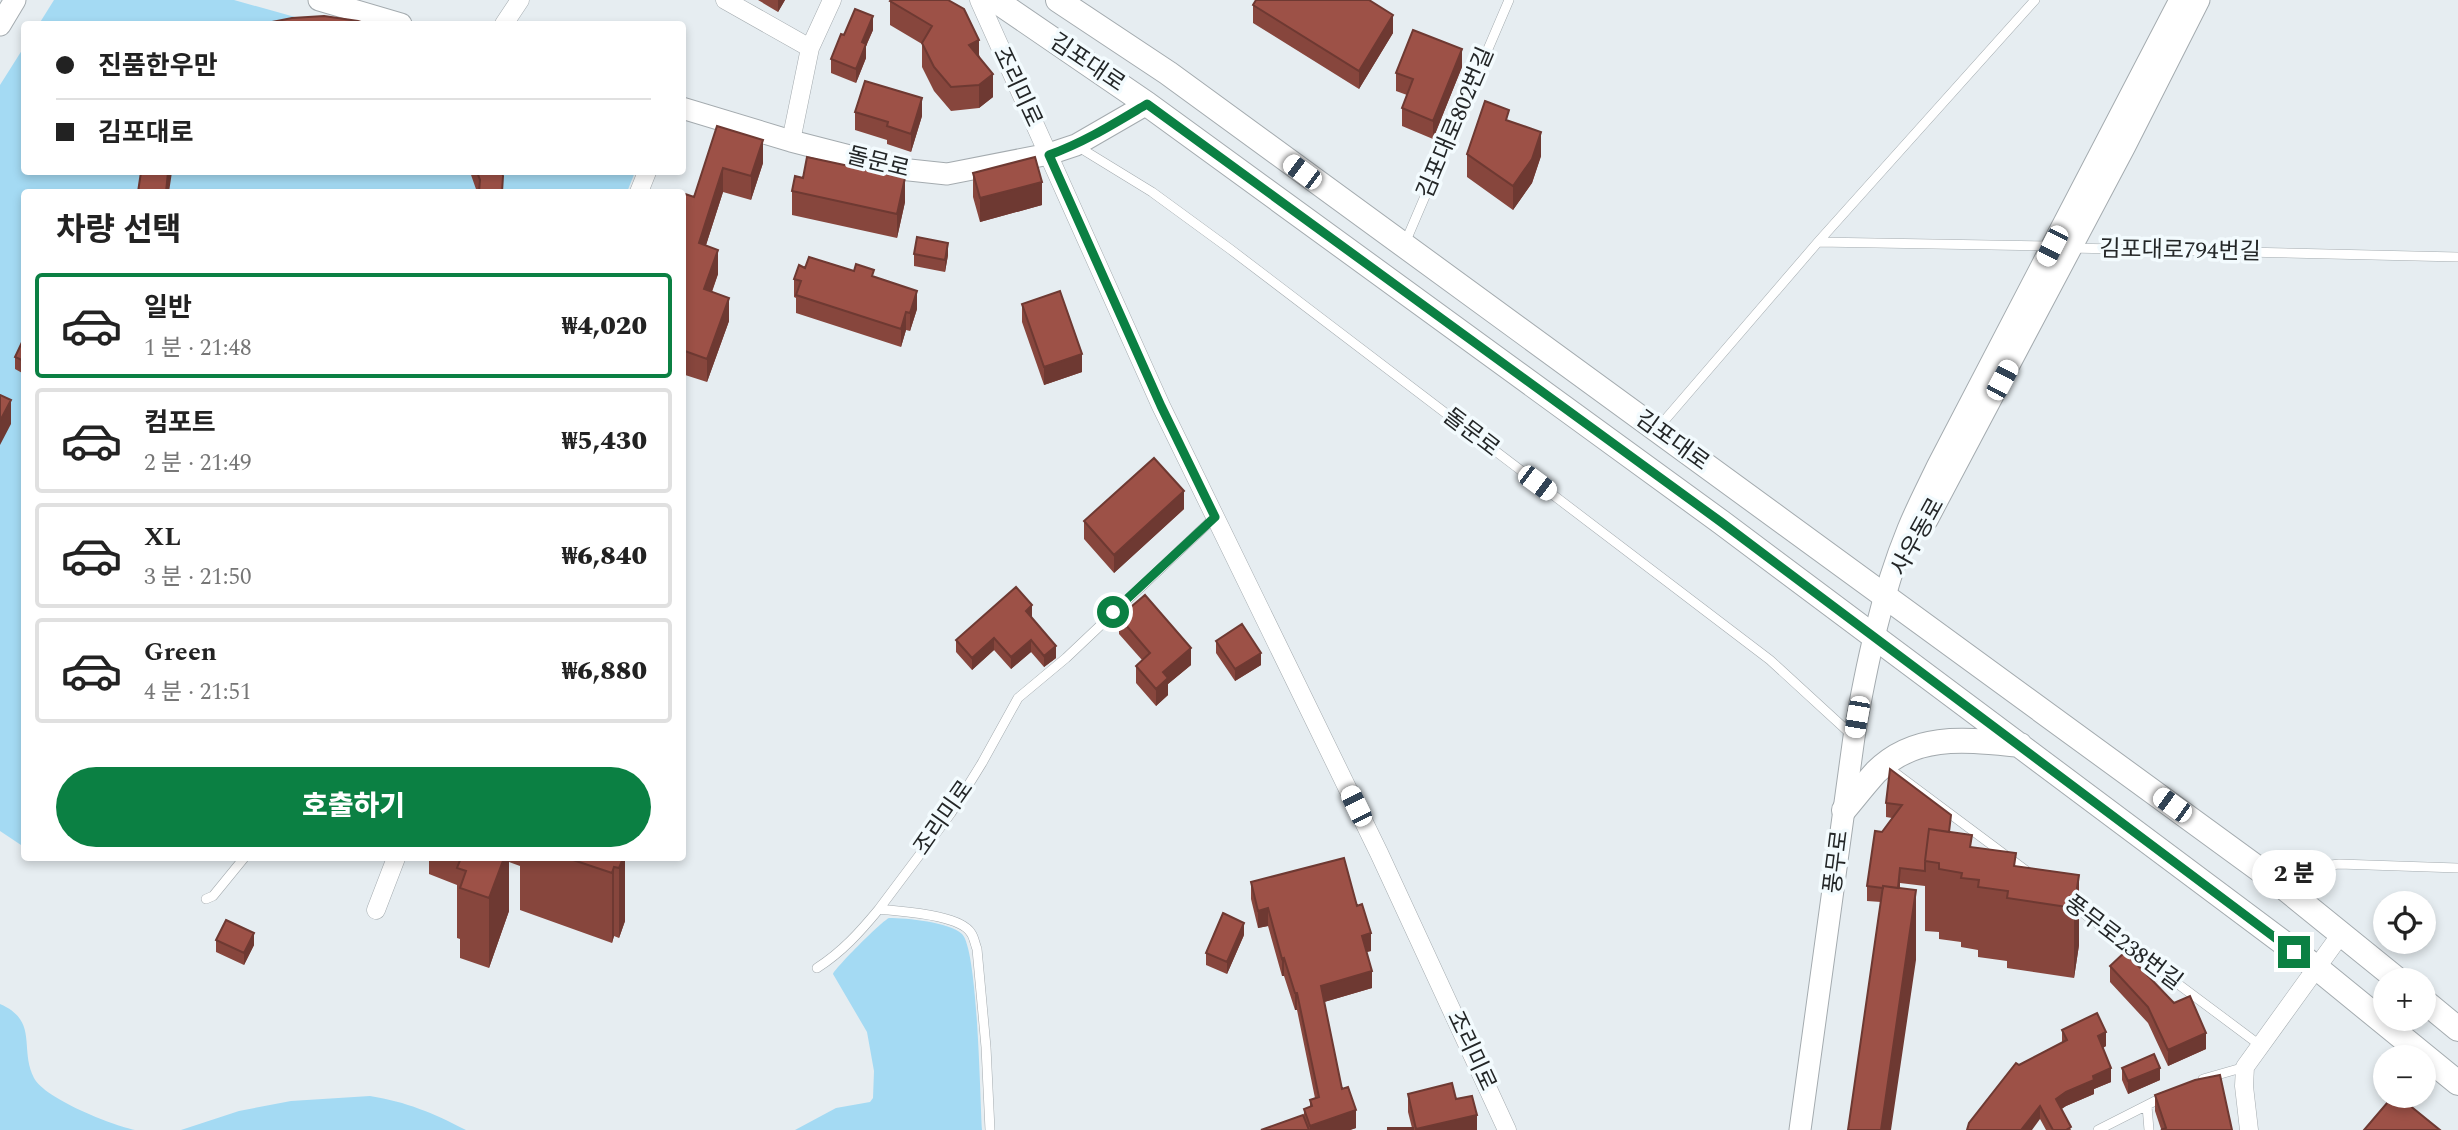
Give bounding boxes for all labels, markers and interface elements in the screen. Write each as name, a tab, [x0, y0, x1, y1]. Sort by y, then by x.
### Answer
street label: 김포대로	[1042, 25, 1132, 101]
street label: 조리미로	[983, 41, 1051, 133]
street label: 김포대로802번길	[1408, 42, 1504, 204]
text: 진품한우만	[98, 46, 218, 86]
text: 김포대로	[98, 113, 194, 153]
street label: 돌문로	[843, 138, 913, 188]
car	[1279, 151, 1326, 193]
text: 차량 선택	[56, 206, 182, 255]
car	[2034, 223, 2071, 269]
street label: 김포대로794번길	[2099, 232, 2261, 270]
text: 일반	[144, 288, 192, 328]
icon: car	[60, 294, 123, 357]
text: ₩4,020	[562, 306, 647, 346]
text: 1 분 · 21:48	[144, 331, 251, 366]
car	[1983, 357, 2022, 403]
street label: 돌문로	[1435, 400, 1507, 466]
street label: 김포대로	[1627, 402, 1717, 480]
text: 컴포트	[144, 403, 216, 443]
icon: car	[60, 409, 123, 472]
text: ₩5,430	[562, 421, 647, 461]
text: 2 분 · 21:49	[144, 446, 251, 481]
car	[1514, 462, 1561, 504]
street label: 사우동로	[1882, 492, 1954, 582]
text: XL	[144, 517, 181, 557]
icon: car	[60, 524, 123, 587]
text: ₩6,840	[562, 536, 647, 576]
text: 3 분 · 21:50	[144, 560, 251, 595]
route start	[1097, 596, 1129, 628]
text: Green	[144, 632, 217, 672]
icon: car	[60, 639, 123, 702]
text: ₩6,880	[562, 651, 647, 691]
text: 4 분 · 21:51	[144, 675, 251, 710]
car	[1844, 694, 1871, 740]
button: 호출하기	[56, 767, 651, 847]
street label: 조리미로	[905, 773, 983, 863]
car	[1338, 783, 1375, 829]
car	[2149, 784, 2196, 826]
street label: 풍무로	[1816, 828, 1858, 896]
callout: 2 분	[2252, 850, 2336, 900]
text: 2 분	[2274, 857, 2314, 892]
street label: 풍무로238번길	[2056, 887, 2190, 999]
map controls	[2373, 891, 2436, 1108]
button: locate	[2373, 891, 2436, 954]
route end	[2278, 936, 2310, 968]
button: +	[2373, 968, 2436, 1031]
street label: 조리미로	[1437, 1005, 1505, 1097]
button: −	[2373, 1045, 2436, 1108]

